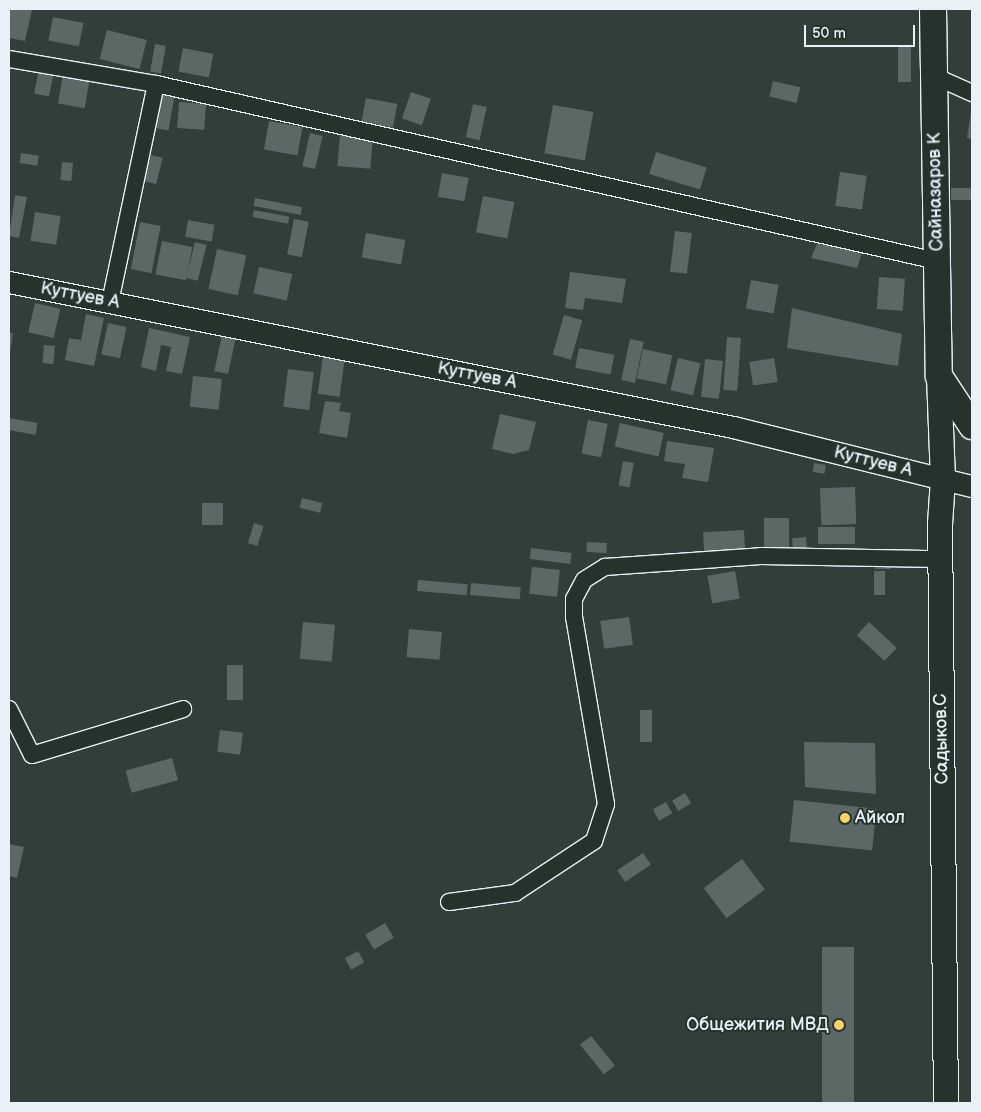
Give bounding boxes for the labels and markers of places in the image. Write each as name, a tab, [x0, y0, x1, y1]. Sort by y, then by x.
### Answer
place label: Айкол	[855, 807, 905, 829]
marker: Айкол	[839, 812, 851, 824]
place label: Общежития МВД	[686, 1014, 829, 1036]
marker: Общежития МВД	[833, 1019, 845, 1031]

